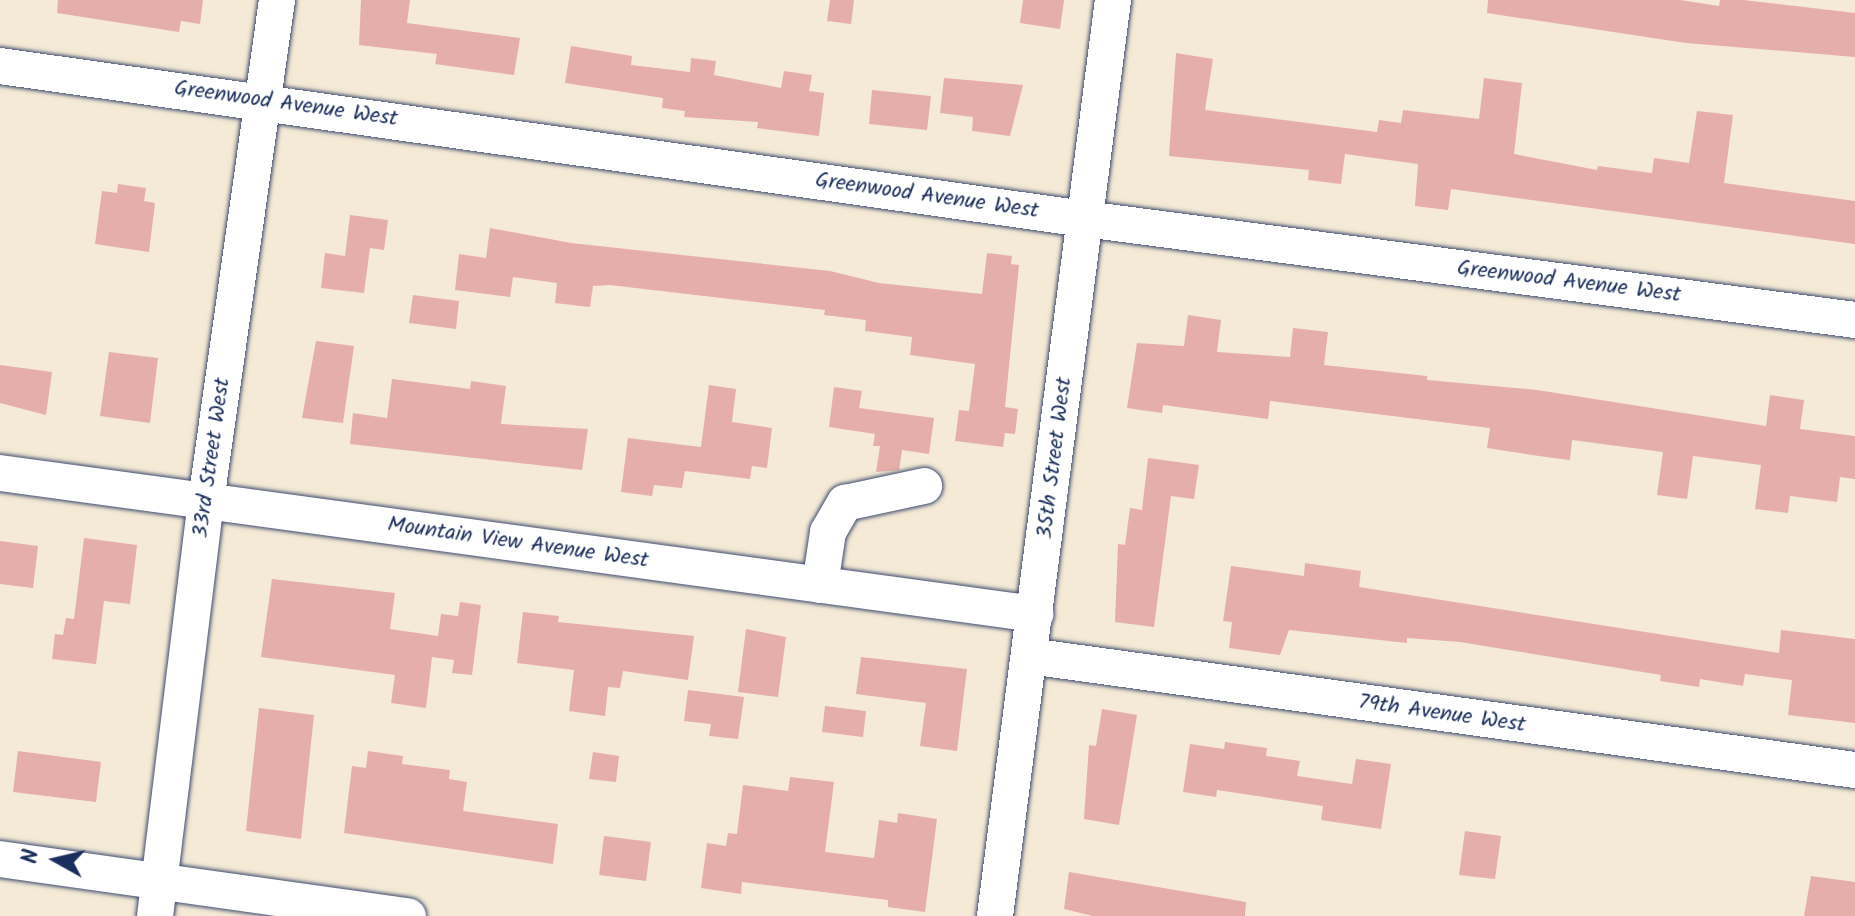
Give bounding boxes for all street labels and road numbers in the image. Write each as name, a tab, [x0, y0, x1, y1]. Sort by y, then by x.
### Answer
street label: Greenwood Avenue West	[173, 75, 399, 133]
street label: Greenwood Avenue West	[814, 167, 1040, 225]
street label: Greenwood Avenue West	[1456, 255, 1682, 309]
street label: 35th Street West	[1032, 375, 1078, 541]
street label: 33rd Street West	[188, 376, 236, 540]
street label: Mountain View Avenue West	[386, 512, 650, 574]
street label: 79th Avenue West	[1357, 689, 1527, 739]

